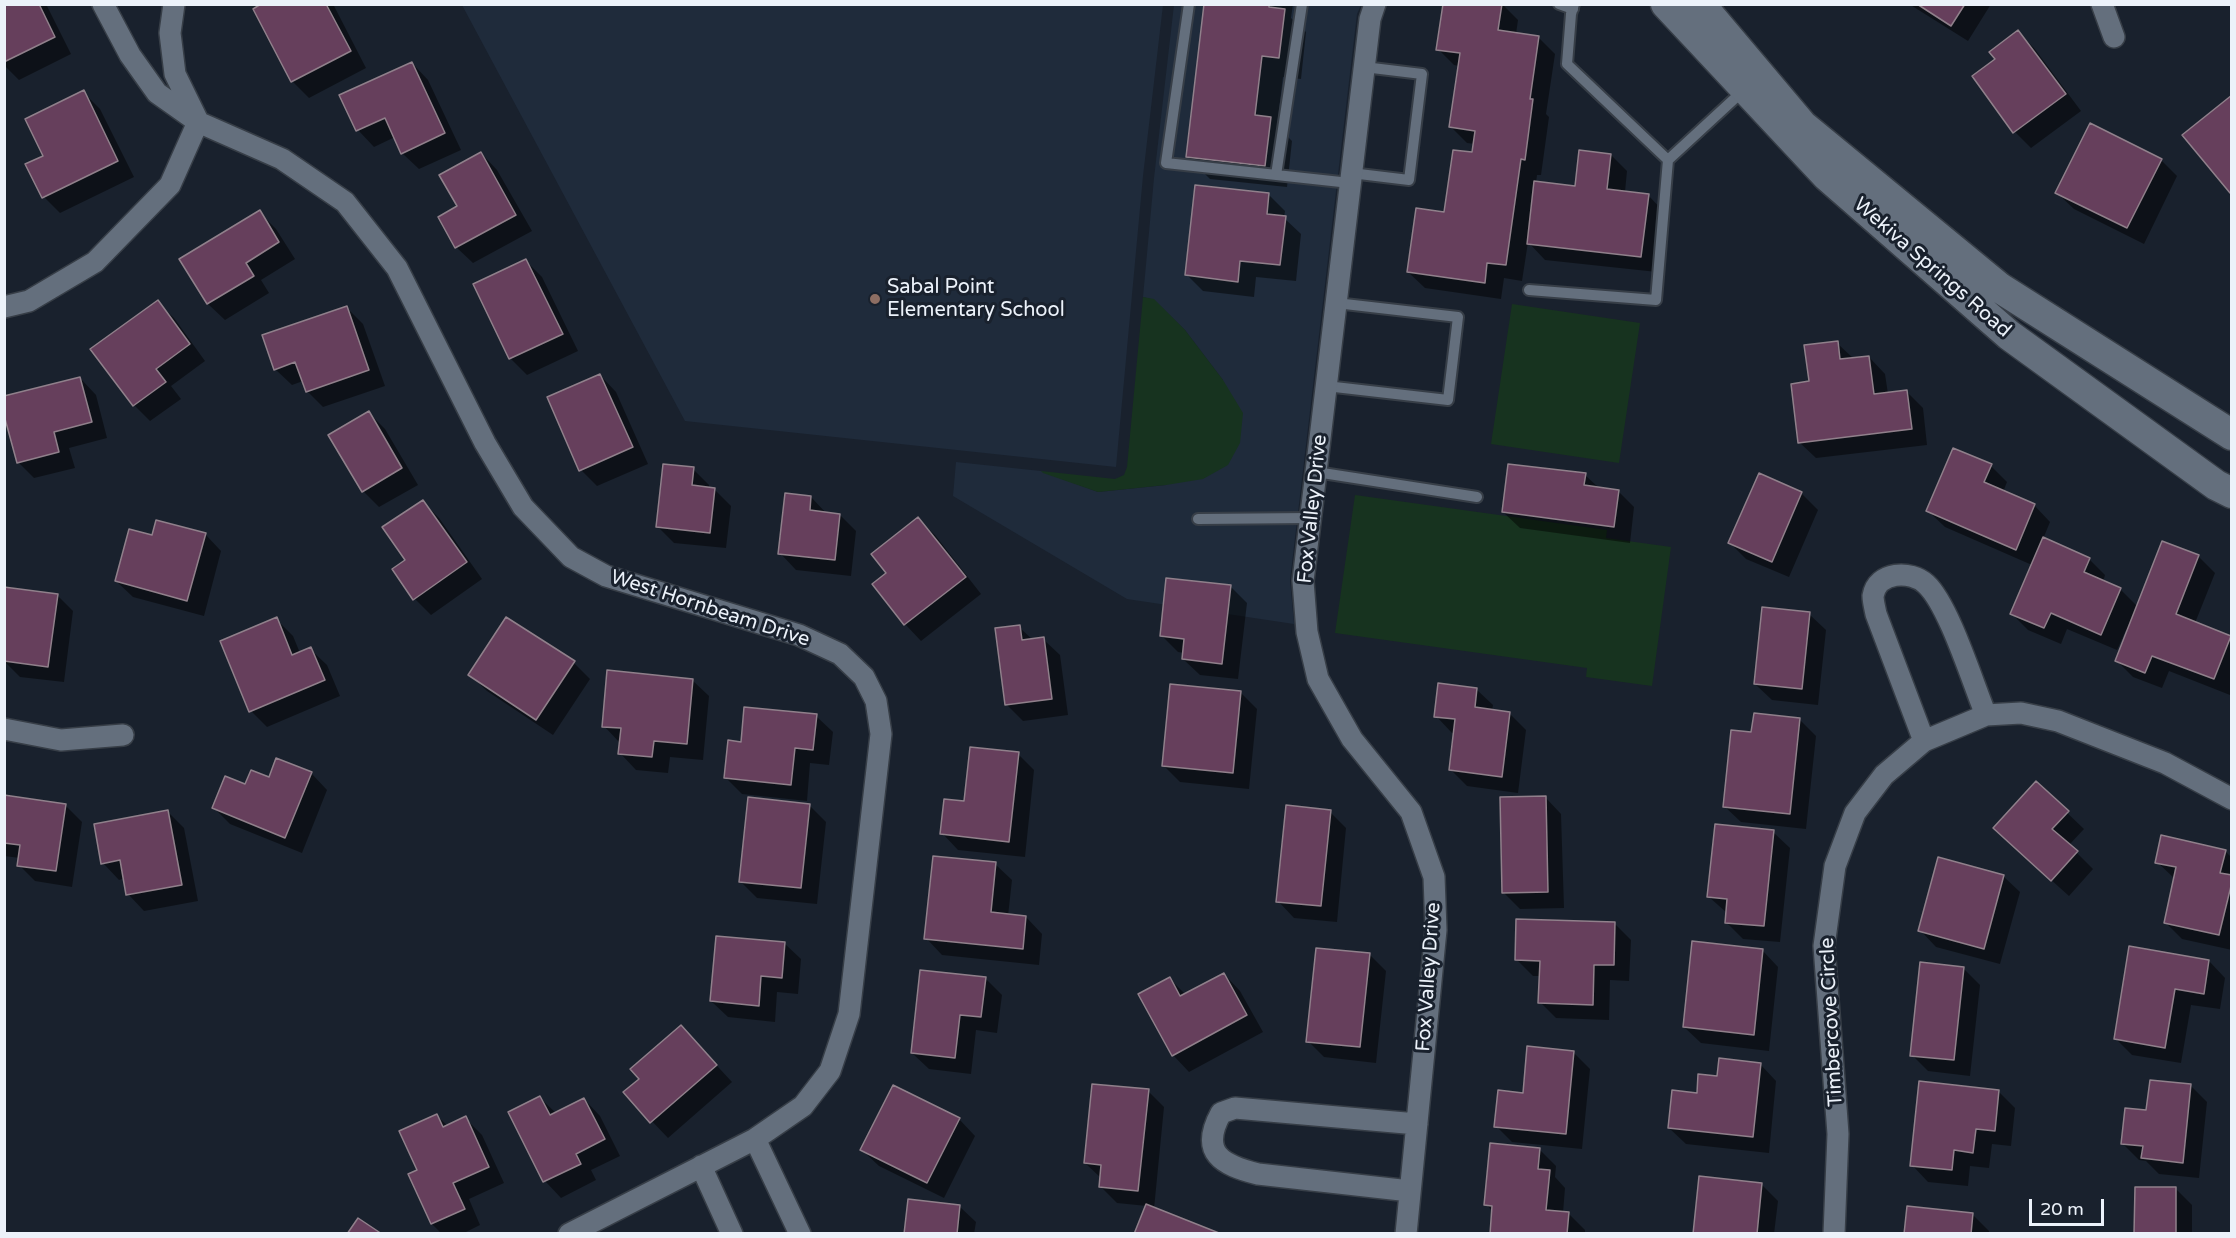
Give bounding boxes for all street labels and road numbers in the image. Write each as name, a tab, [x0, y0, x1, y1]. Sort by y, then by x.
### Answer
street label: Wekiva Springs Road	[1848, 193, 2016, 343]
street label: Fox Valley Drive	[1293, 433, 1333, 585]
street label: West Hornbeam Drive	[607, 565, 813, 653]
street label: Fox Valley Drive	[1412, 902, 1446, 1052]
street label: Timbercove Circle	[1816, 937, 1848, 1107]

